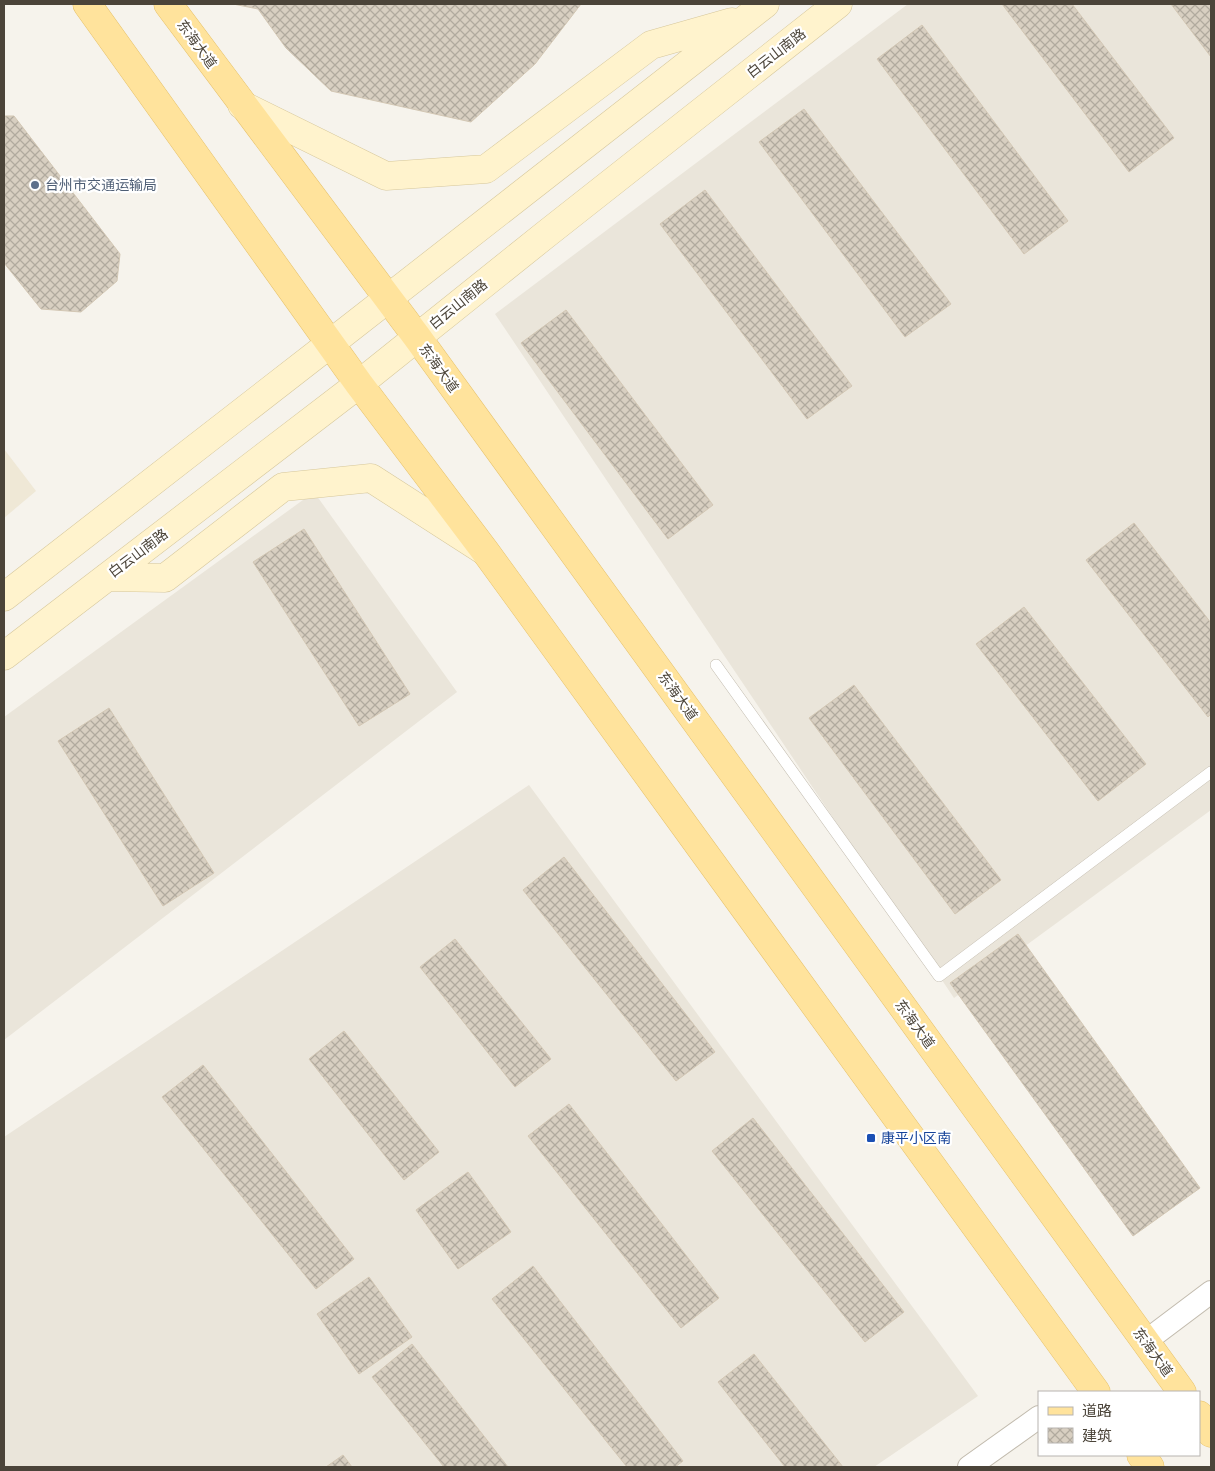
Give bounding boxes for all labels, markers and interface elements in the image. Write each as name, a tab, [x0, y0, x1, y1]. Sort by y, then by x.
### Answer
street label: 东海大道	[174, 17, 220, 71]
street label: 白云山南路	[743, 25, 809, 81]
place label: 台州市交通运输局	[45, 177, 157, 193]
marker: 台州市交通运输局	[29, 179, 41, 191]
street label: 白云山南路	[426, 276, 490, 332]
street label: 东海大道	[416, 341, 462, 395]
street label: 白云山南路	[105, 526, 171, 580]
street label: 东海大道	[655, 669, 701, 723]
street label: 东海大道	[892, 997, 938, 1051]
place label: 康平小区南	[881, 1130, 951, 1146]
marker: 康平小区南	[865, 1132, 877, 1144]
street label: 东海大道	[1130, 1325, 1176, 1379]
legend	[1038, 1391, 1200, 1456]
text: 道路	[1082, 1402, 1112, 1419]
text: 建筑	[1082, 1427, 1112, 1444]

